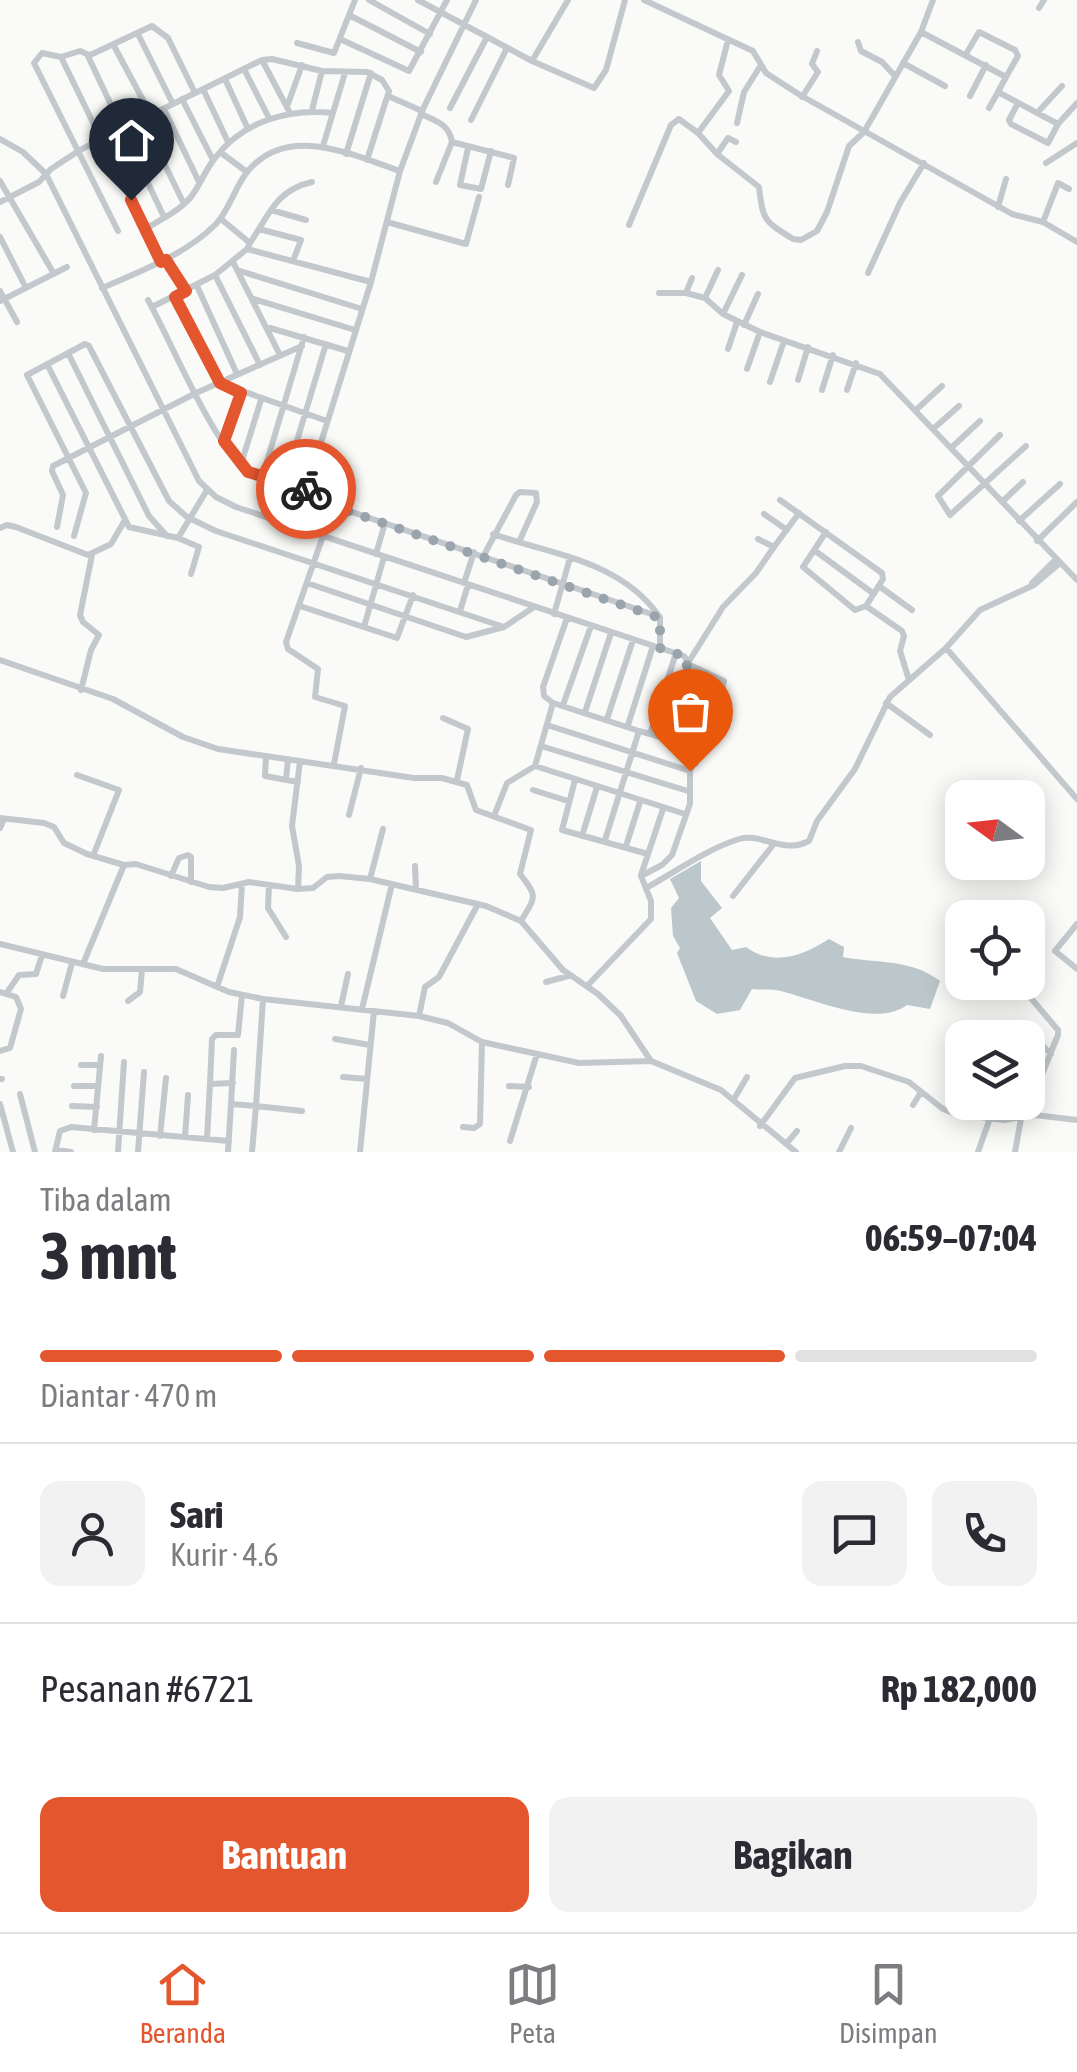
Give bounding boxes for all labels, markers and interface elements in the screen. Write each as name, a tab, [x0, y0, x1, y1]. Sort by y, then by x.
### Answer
pin	[89, 98, 174, 201]
icon: home	[104, 113, 159, 168]
courier	[256, 439, 356, 539]
icon: bike	[279, 462, 334, 517]
pin	[648, 669, 733, 772]
icon: bag	[663, 684, 718, 739]
north arrow	[945, 780, 1045, 880]
map controls	[945, 780, 1045, 1120]
button: locate	[945, 900, 1045, 1000]
button: layers	[945, 1020, 1045, 1120]
text: Tiba dalam	[40, 1181, 172, 1218]
text: 06:59–07:04	[865, 1216, 1037, 1259]
text: 3 mnt	[40, 1218, 177, 1293]
text: Diantar · 470 m	[40, 1377, 217, 1414]
button: person	[40, 1481, 145, 1586]
button: chat	[802, 1481, 907, 1586]
button: phone	[932, 1481, 1037, 1586]
text: Sari	[170, 1493, 224, 1536]
text: Kurir · 4.6	[170, 1536, 278, 1573]
text: Pesanan #6721	[40, 1667, 254, 1710]
text: Rp 182,000	[881, 1667, 1037, 1710]
button: Bantuan	[40, 1797, 529, 1912]
button: Bagikan	[549, 1797, 1037, 1912]
tab: Beranda	[139, 1957, 226, 2049]
tab: Peta	[505, 1957, 560, 2049]
tab: Disimpan	[839, 1957, 937, 2049]

